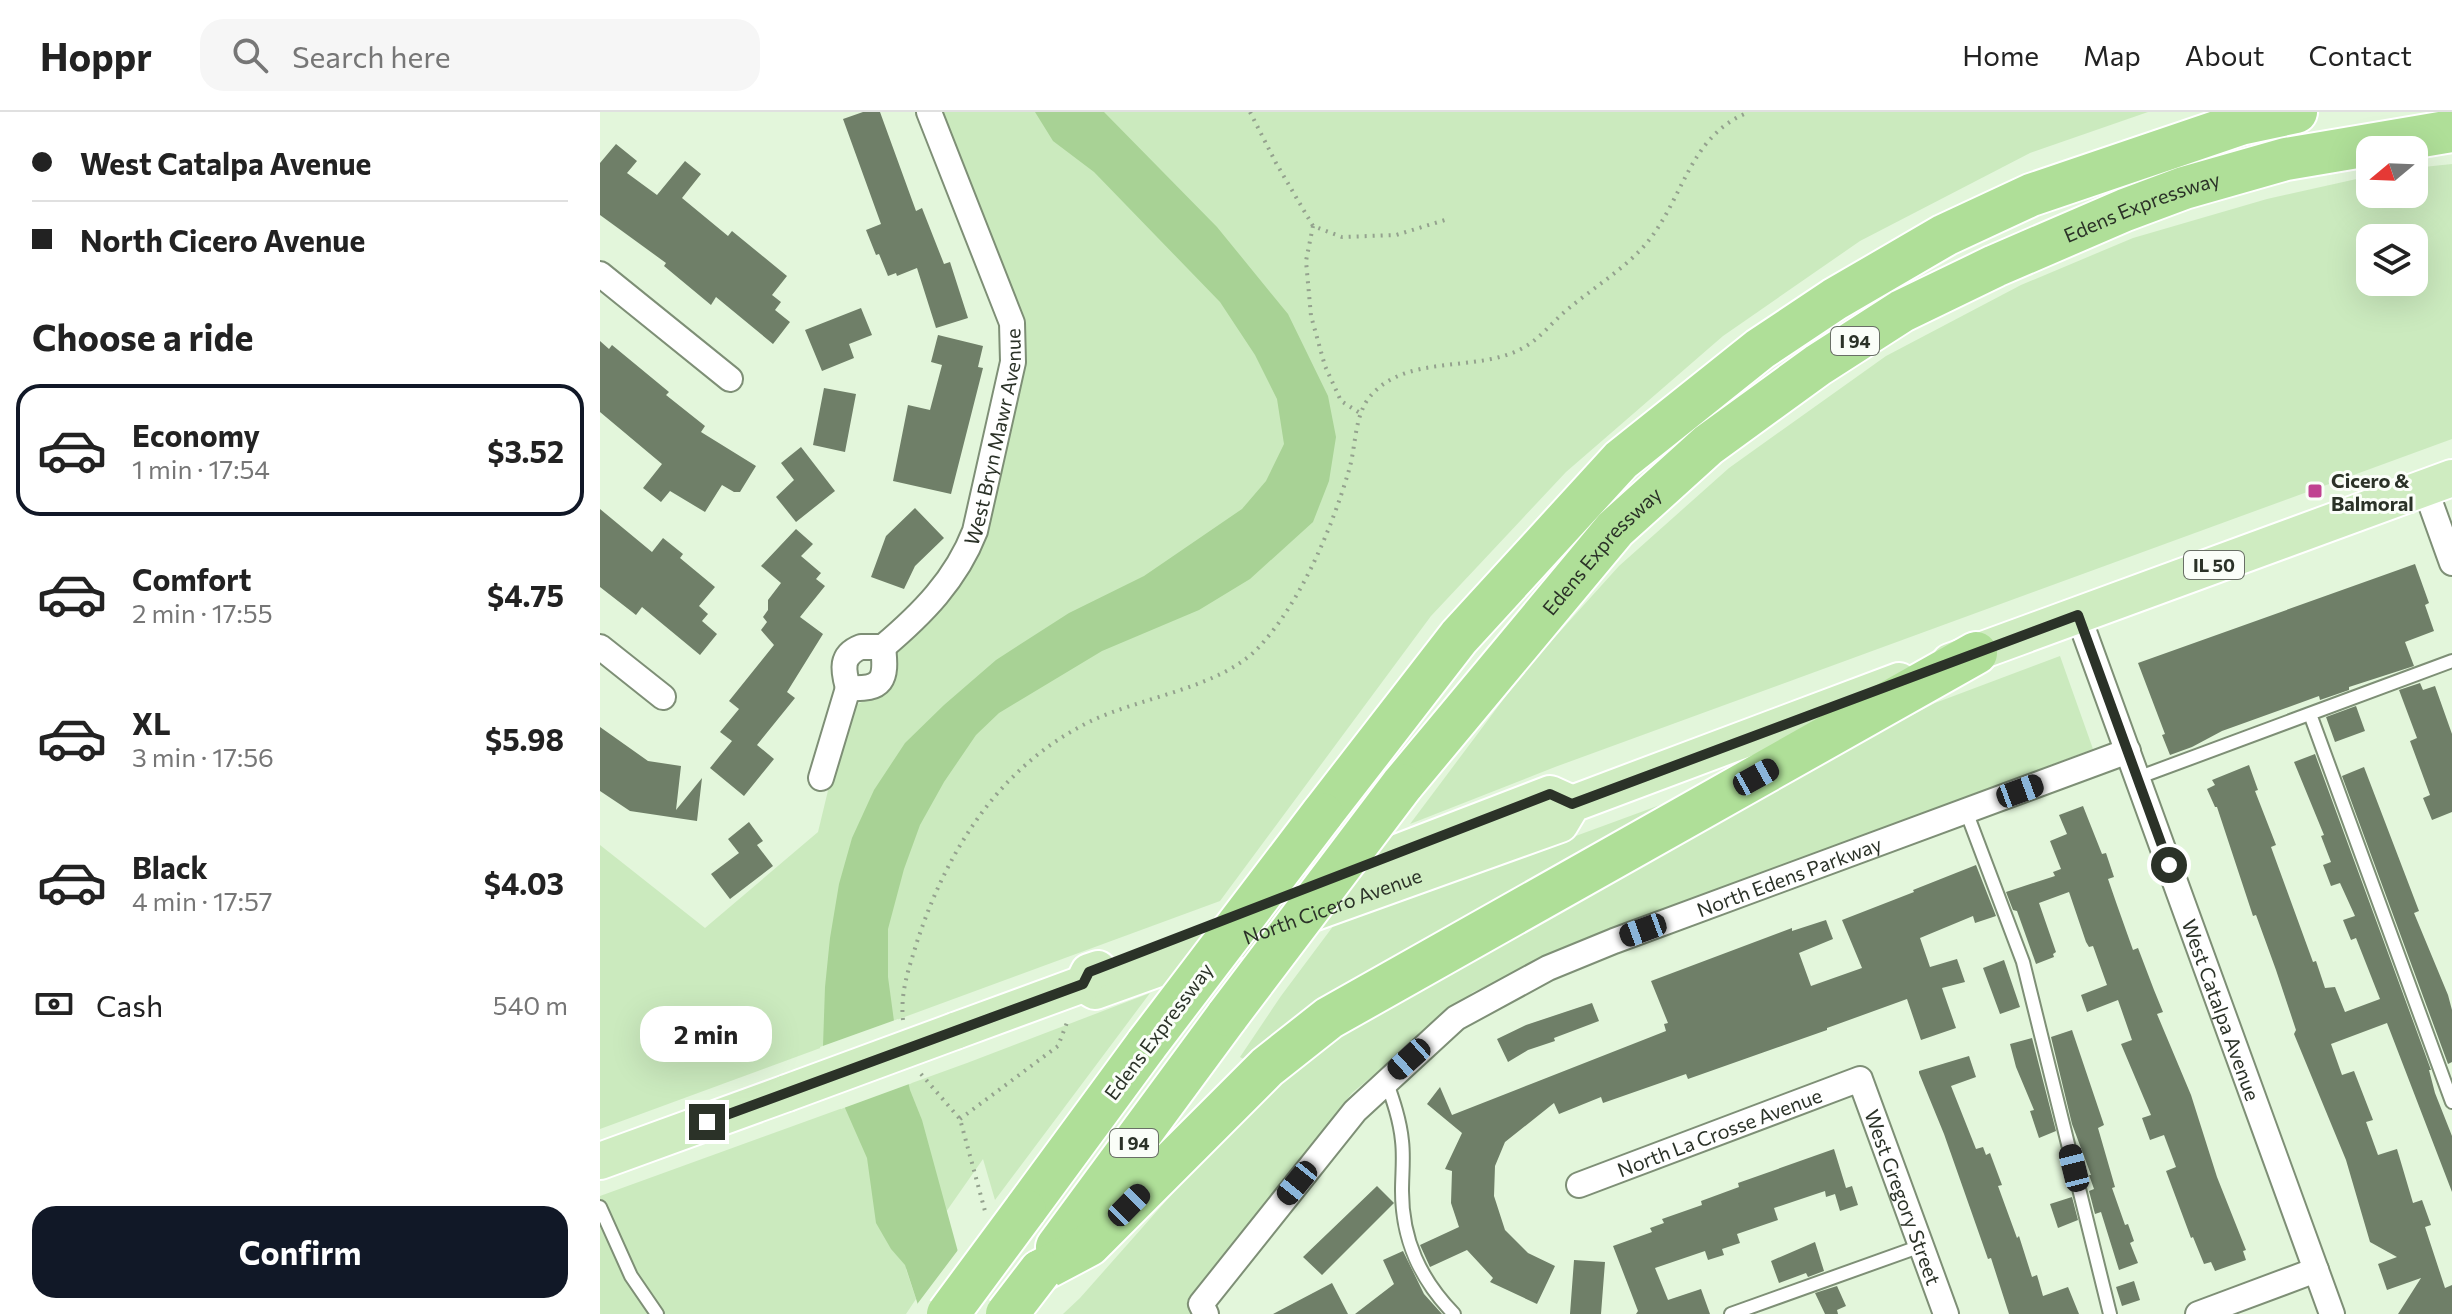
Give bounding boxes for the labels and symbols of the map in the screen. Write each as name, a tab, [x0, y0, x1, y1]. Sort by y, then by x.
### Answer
north arrow	[2356, 136, 2428, 208]
street label: Edens Expressway	[2060, 166, 2223, 247]
road number: I 94	[1831, 327, 1879, 355]
street label: West Bryn Mawr Avenue	[959, 328, 1025, 549]
place label: Cicero & Balmoral	[2331, 468, 2414, 515]
street label: Edens Expressway	[1537, 481, 1666, 619]
marker: Cicero & Balmoral	[2306, 482, 2324, 500]
road number: IL 50	[2184, 551, 2244, 579]
car	[1729, 755, 1783, 799]
car	[1993, 772, 2047, 810]
street label: North Edens Parkway	[1693, 831, 1885, 921]
route start	[2151, 847, 2187, 883]
street label: North Cicero Avenue	[1240, 863, 1425, 949]
car	[1616, 911, 1670, 949]
street label: West Catalpa Avenue	[2177, 916, 2265, 1104]
street label: Edens Expressway	[1099, 958, 1217, 1104]
callout: 2 min	[641, 1006, 773, 1062]
car	[1383, 1034, 1435, 1084]
street label: North La Crosse Avenue	[1614, 1083, 1825, 1182]
route end	[689, 1104, 725, 1140]
street label: West Gregory Street	[1860, 1106, 1946, 1288]
road number: I 94	[1110, 1129, 1158, 1157]
car	[2057, 1142, 2091, 1194]
car	[1273, 1157, 1321, 1209]
car	[1104, 1180, 1154, 1230]

